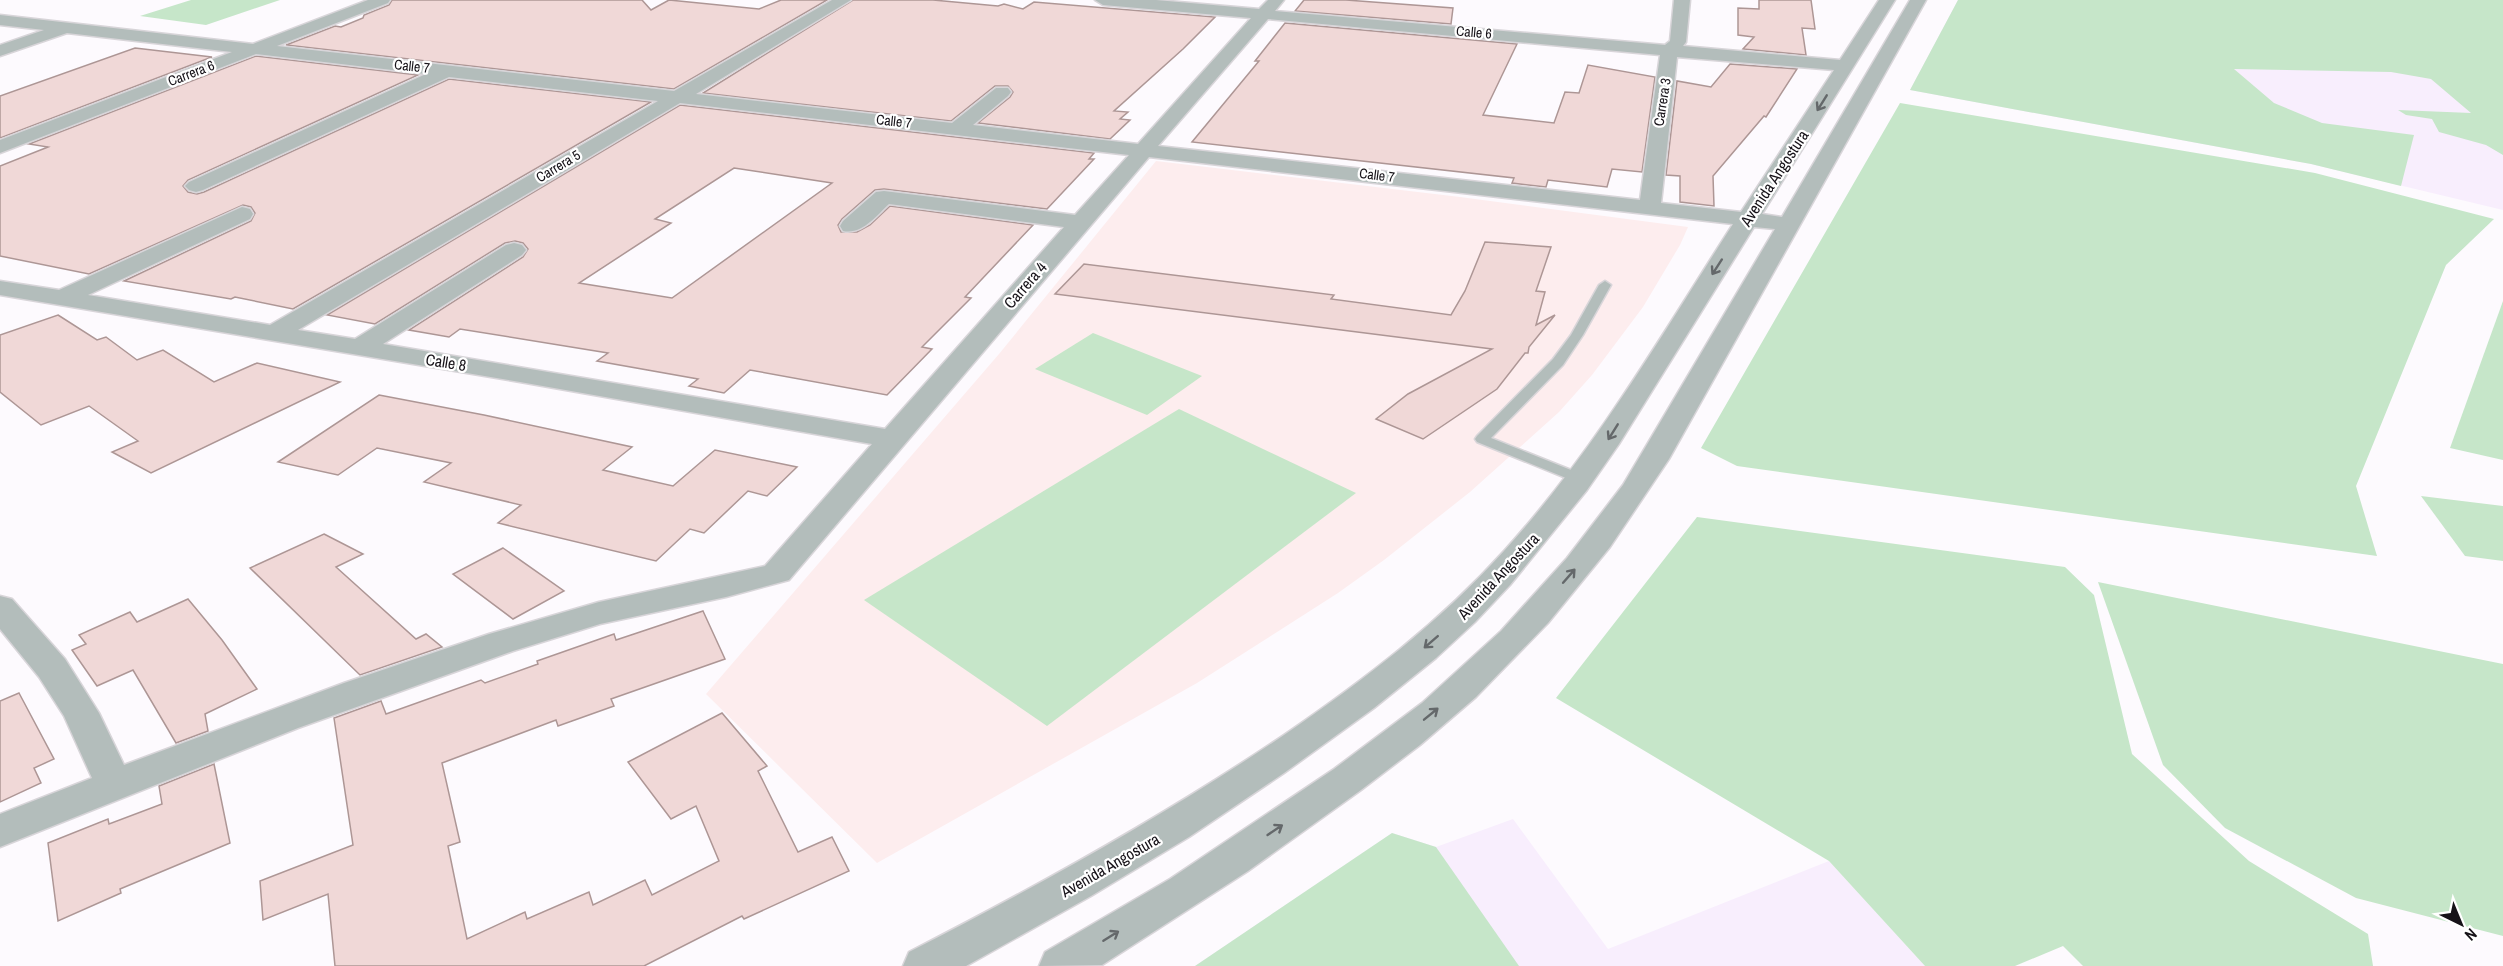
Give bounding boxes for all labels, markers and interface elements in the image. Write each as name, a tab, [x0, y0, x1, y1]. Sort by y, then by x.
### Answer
street label: Calle 6	[1455, 21, 1493, 43]
street label: Calle 7	[393, 55, 431, 77]
street label: Carrera 6	[165, 56, 217, 90]
street label: Carrera 3	[1649, 77, 1675, 127]
one-way arrow	[1815, 94, 1827, 111]
street label: Calle 7	[875, 110, 913, 132]
street label: Avenida Angostura	[1734, 125, 1814, 231]
street label: Carrera 5	[533, 146, 583, 186]
street label: Calle 7	[1358, 164, 1396, 186]
street label: Carrera 4	[999, 257, 1051, 313]
one-way arrow	[1710, 258, 1722, 275]
street label: Calle 8	[424, 348, 468, 376]
one-way arrow	[1606, 423, 1618, 440]
street label: Avenida Angostura	[1452, 528, 1544, 625]
one-way arrow	[1562, 569, 1576, 584]
one-way arrow	[1424, 635, 1439, 649]
one-way arrow	[1423, 707, 1439, 720]
one-way arrow	[1267, 824, 1283, 836]
street label: Avenida Angostura	[1056, 827, 1164, 903]
north arrow	[2431, 894, 2491, 954]
text: N	[2460, 924, 2482, 946]
one-way arrow	[1102, 929, 1119, 941]

